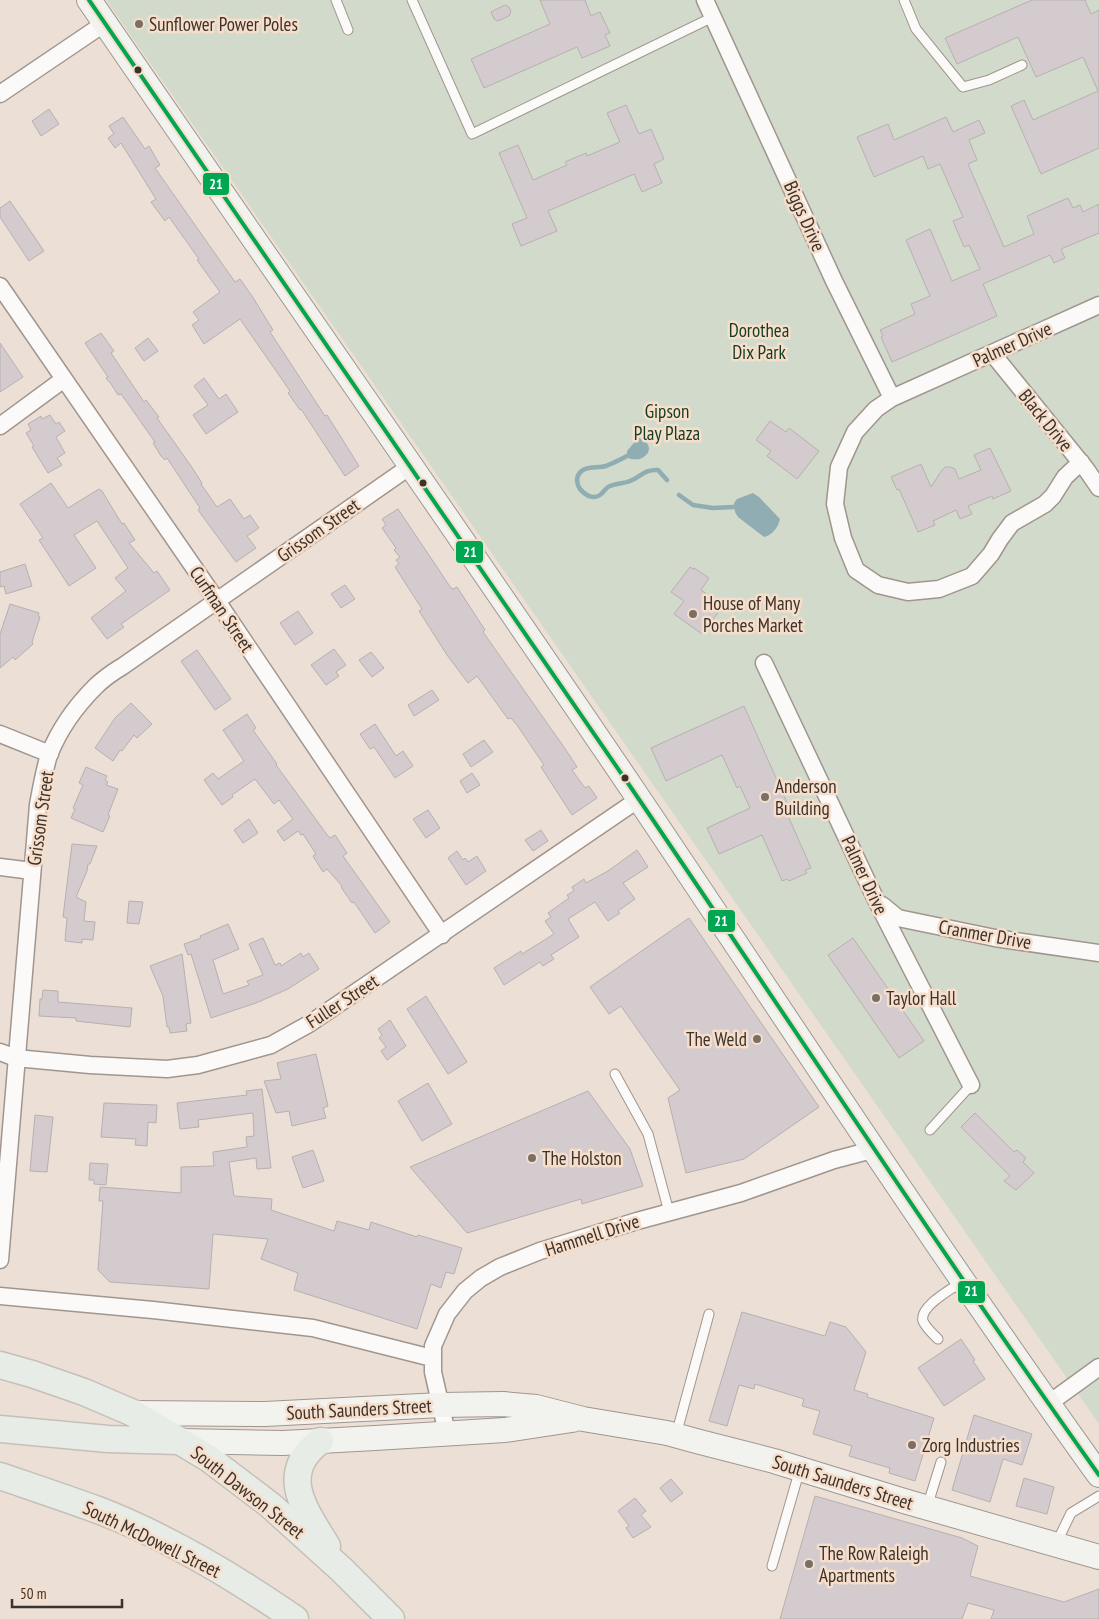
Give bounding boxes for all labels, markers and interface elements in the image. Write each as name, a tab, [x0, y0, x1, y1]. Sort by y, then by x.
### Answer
place label: Sunflower Power Poles	[149, 12, 298, 36]
marker: Sunflower Power Poles	[133, 18, 145, 30]
unlabelled marker	[133, 65, 143, 75]
line badge: 21	[202, 172, 230, 196]
text: 21	[209, 175, 223, 193]
street label: Biggs Drive	[779, 177, 831, 255]
street label: Palmer Drive	[969, 316, 1055, 372]
park label: Dorothea Dix Park	[729, 318, 789, 364]
street label: Black Drive	[1014, 384, 1078, 456]
park label: Gipson Play Plaza	[634, 399, 700, 445]
unlabelled marker	[418, 478, 428, 488]
street label: Grissom Street	[272, 492, 365, 567]
line badge: 21	[455, 540, 484, 564]
text: 21	[463, 543, 477, 561]
street label: Curfman Street	[185, 561, 260, 657]
place label: House of Many Porches Market	[703, 591, 804, 637]
marker: House of Many Porches Market	[687, 608, 699, 620]
street label: Grissom Street	[21, 768, 59, 867]
unlabelled marker	[620, 773, 630, 783]
place label: Anderson Building	[775, 774, 837, 820]
marker: Anderson Building	[759, 791, 771, 803]
street label: Palmer Drive	[836, 832, 894, 918]
line badge: 21	[707, 909, 736, 933]
text: 21	[714, 912, 728, 930]
street label: Cranmer Drive	[937, 914, 1033, 954]
street label: Fuller Street	[301, 968, 383, 1033]
place label: Taylor Hall	[886, 986, 957, 1010]
marker: Taylor Hall	[870, 992, 882, 1004]
place label: The Weld	[686, 1027, 747, 1051]
marker: The Weld	[751, 1033, 763, 1045]
place label: The Holston	[542, 1146, 622, 1170]
marker: The Holston	[526, 1152, 538, 1164]
street label: Hammell Drive	[542, 1208, 642, 1262]
line badge: 21	[957, 1280, 986, 1304]
text: 21	[964, 1282, 978, 1300]
street label: South Saunders Street	[286, 1393, 433, 1425]
place label: Zorg Industries	[922, 1433, 1020, 1457]
marker: Zorg Industries	[906, 1439, 918, 1451]
street label: South Dawson Street	[187, 1440, 310, 1544]
street label: South Saunders Street	[770, 1449, 917, 1515]
street label: South McDowell Street	[79, 1495, 225, 1583]
place label: The Row Raleigh Apartments	[819, 1541, 929, 1587]
marker: The Row Raleigh Apartments	[803, 1558, 815, 1570]
scale bar	[12, 1576, 122, 1608]
text: 50 m	[20, 1584, 46, 1603]

